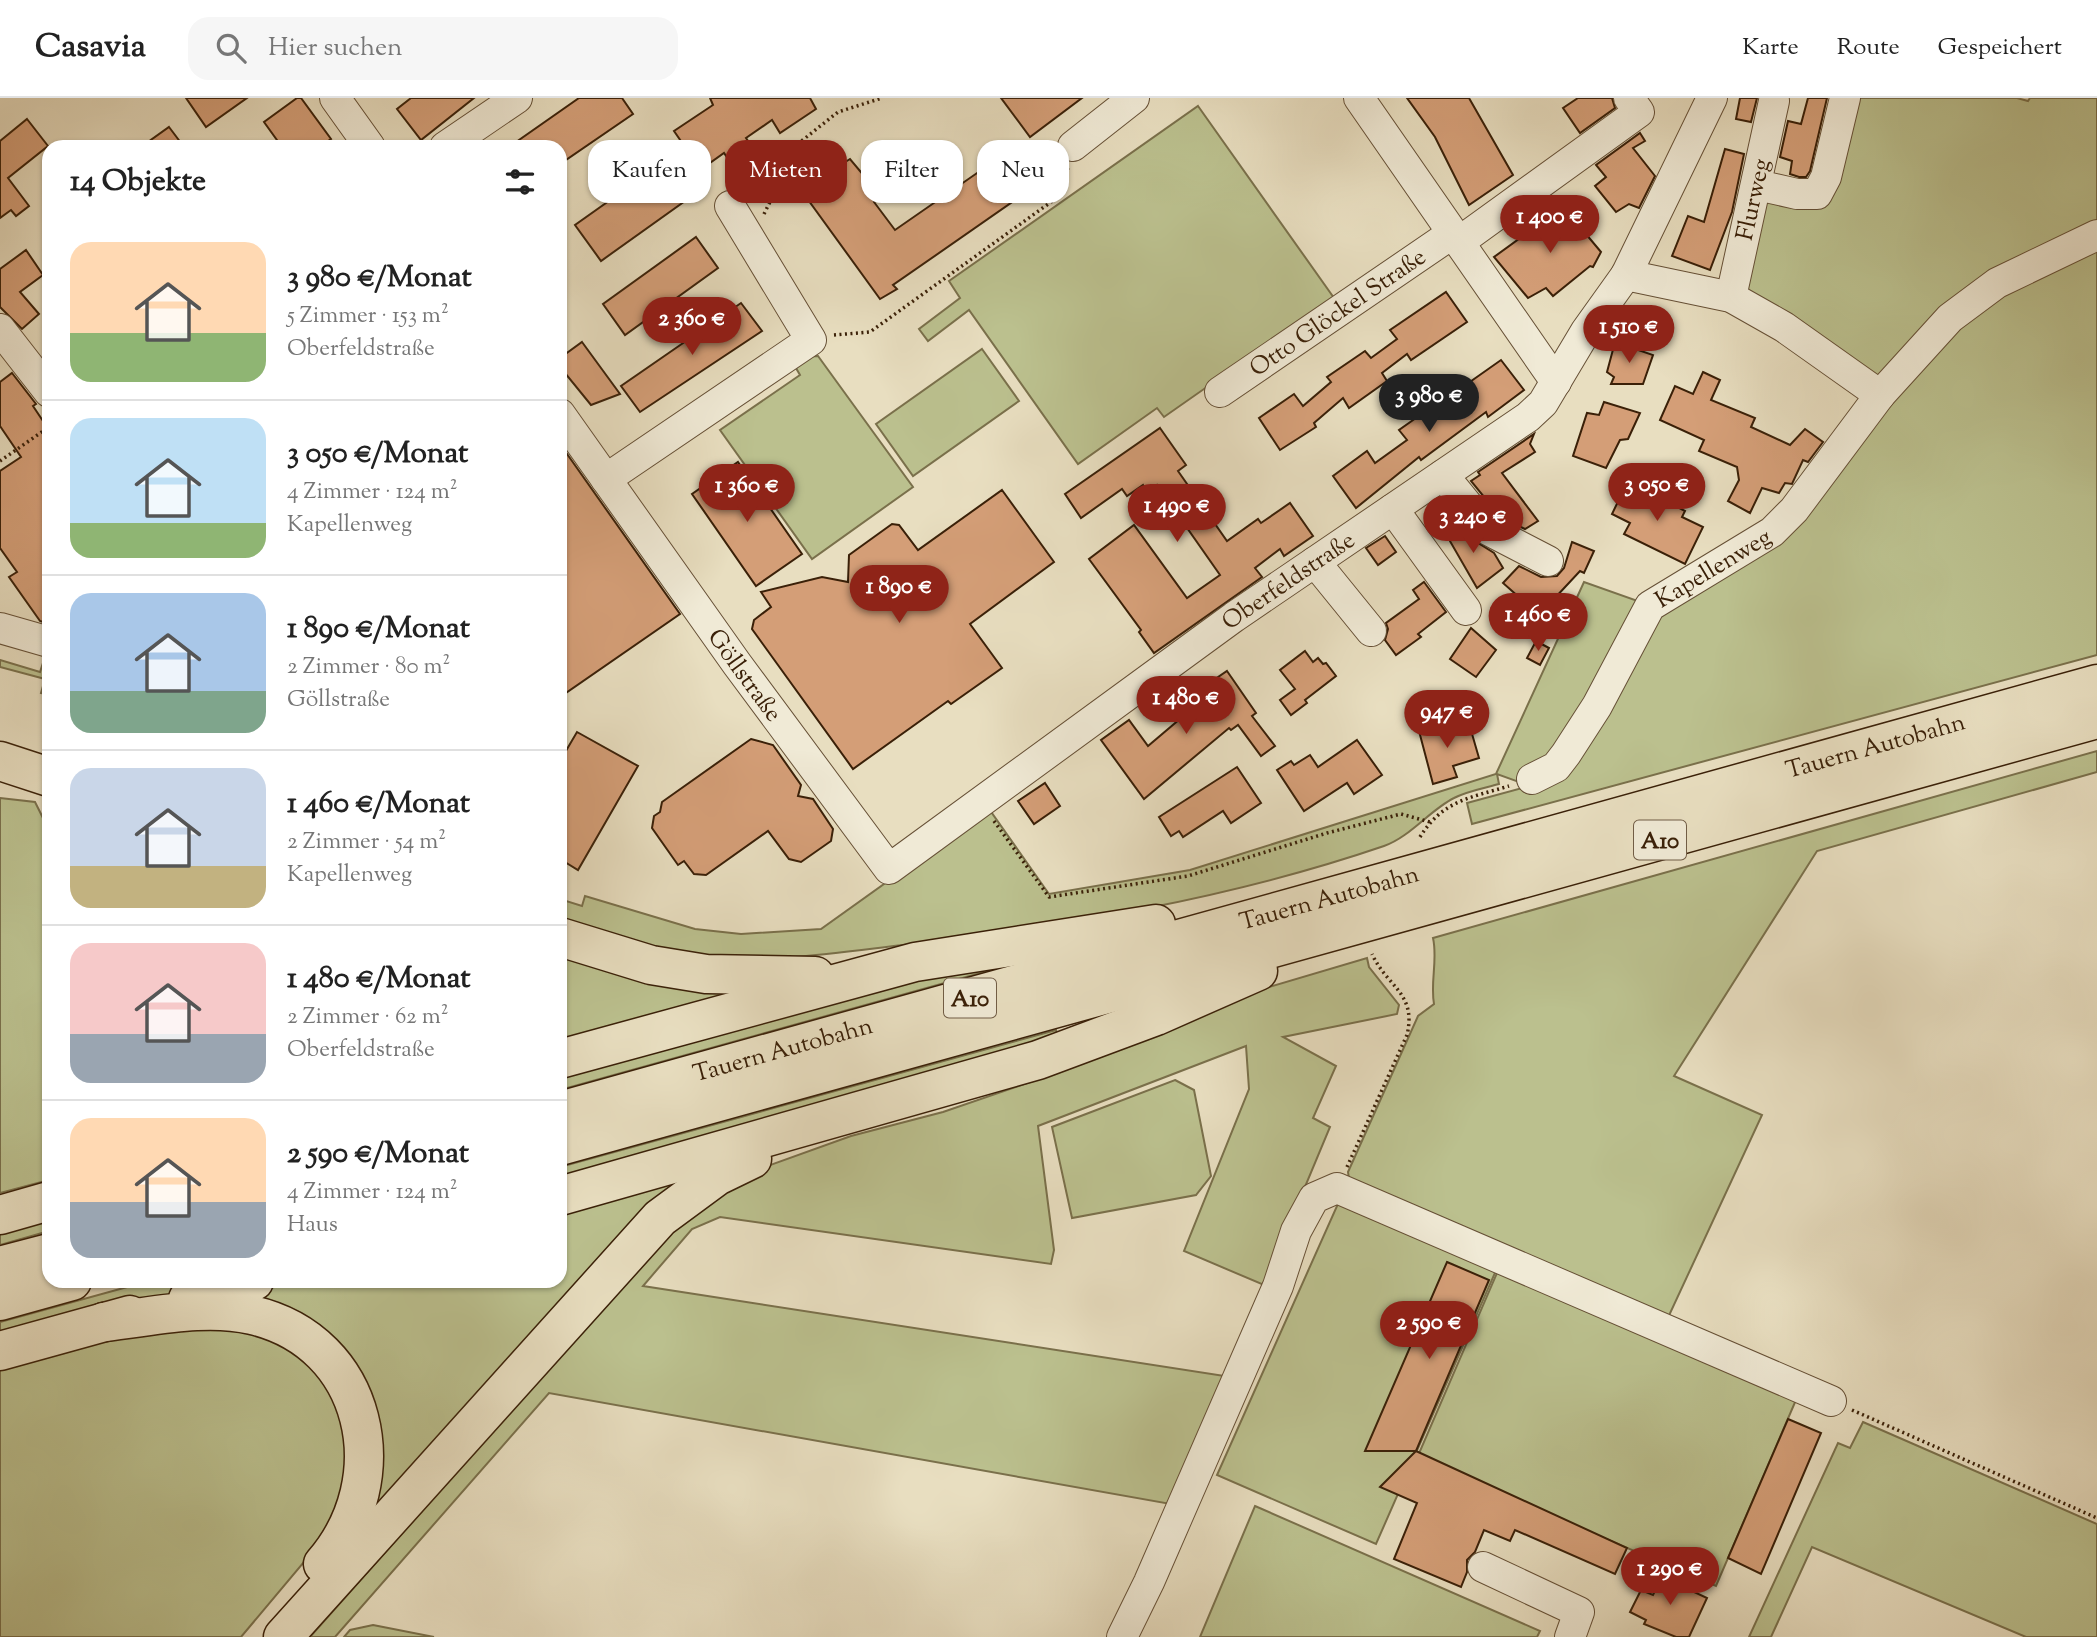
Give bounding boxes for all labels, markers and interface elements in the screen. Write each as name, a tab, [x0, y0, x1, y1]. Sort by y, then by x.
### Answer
search box	[188, 17, 678, 80]
text: Casavia	[35, 24, 146, 72]
icon: search	[212, 29, 250, 67]
text: Hier suchen	[268, 30, 402, 67]
text: Karte	[1742, 31, 1799, 65]
text: Route	[1837, 31, 1900, 65]
text: Gespeichert	[1938, 31, 2062, 65]
chip: Kaufen	[588, 140, 711, 203]
chip: Mieten	[725, 140, 847, 203]
chip: Filter	[861, 140, 963, 203]
chip: Neu	[977, 140, 1069, 203]
street label: Flurweg	[1729, 155, 1780, 244]
text: 14 Objekte	[70, 161, 206, 204]
icon: filters	[501, 163, 539, 201]
pin: 1 400 €	[1485, 195, 1615, 255]
text: 1 400 €	[1516, 201, 1584, 234]
street label: Otto Glöckel Straße	[1243, 241, 1434, 386]
text: 3 980 €/Monat	[287, 257, 472, 300]
icon: home	[126, 270, 210, 354]
pin: 2 360 €	[627, 298, 757, 357]
text: 5 Zimmer · 153 m²	[287, 300, 449, 333]
text: 2 360 €	[658, 303, 726, 336]
pin: 1 510 €	[1564, 306, 1694, 365]
text: 1 510 €	[1599, 311, 1659, 344]
text: Oberfeldstraße	[287, 333, 435, 366]
pin: 3 980 €	[1364, 374, 1494, 434]
text: 3 980 €	[1395, 380, 1463, 413]
text: 3 050 €/Monat	[287, 433, 468, 476]
icon: home	[126, 446, 210, 530]
pin: 1 360 €	[682, 464, 812, 524]
pin: 3 050 €	[1592, 464, 1722, 523]
text: 3 050 €	[1624, 469, 1690, 502]
text: 1 360 €	[715, 470, 779, 503]
text: 4 Zimmer · 124 m²	[287, 476, 458, 509]
pin: 1 490 €	[1112, 484, 1242, 544]
text: 1 490 €	[1144, 490, 1210, 523]
pin: 3 240 €	[1408, 496, 1538, 555]
text: 3 240 €	[1439, 501, 1507, 534]
text: Kapellenweg	[287, 509, 412, 542]
street label: Kapellenweg	[1649, 521, 1779, 618]
street label: Oberfeldstraße	[1216, 525, 1362, 639]
pin: 1 890 €	[834, 566, 964, 625]
text: 1 890 €	[866, 571, 932, 604]
pin: 1 460 €	[1473, 594, 1603, 653]
text: 1 460 €	[1505, 599, 1571, 632]
text: 1 890 €/Monat	[287, 608, 470, 651]
icon: home	[126, 621, 210, 705]
street label: Göllstraße	[698, 623, 789, 730]
text: 2 Zimmer · 80 m²	[287, 651, 450, 684]
pin: 1 480 €	[1121, 676, 1251, 736]
text: 1 480 €	[1153, 682, 1220, 715]
text: Göllstraße	[287, 684, 390, 717]
pin: 947 €	[1398, 690, 1496, 750]
text: 947 €	[1420, 696, 1474, 729]
street label: Tauern Autobahn	[1782, 706, 1969, 789]
text: 1 460 €/Monat	[287, 783, 470, 826]
icon: home	[126, 796, 210, 880]
road number: A10	[1634, 820, 1686, 860]
text: 2 Zimmer · 54 m²	[287, 826, 446, 859]
street label: Tauern Autobahn	[1236, 858, 1423, 940]
text: Kapellenweg	[287, 859, 412, 892]
text: 1 480 €/Monat	[287, 958, 470, 1001]
icon: home	[126, 971, 210, 1055]
road number: A10	[944, 978, 996, 1018]
text: 2 Zimmer · 62 m²	[287, 1001, 449, 1034]
street label: Tauern Autobahn	[689, 1010, 877, 1092]
text: Oberfeldstraße	[287, 1034, 435, 1067]
text: 2 590 €/Monat	[287, 1133, 469, 1176]
icon: home	[126, 1146, 210, 1230]
text: 4 Zimmer · 124 m²	[287, 1176, 458, 1209]
text: Haus	[287, 1209, 338, 1242]
pin: 2 590 €	[1364, 1302, 1494, 1361]
text: 2 590 €	[1396, 1307, 1462, 1340]
pin: 1 290 €	[1605, 1548, 1735, 1607]
text: 1 290 €	[1637, 1553, 1703, 1586]

